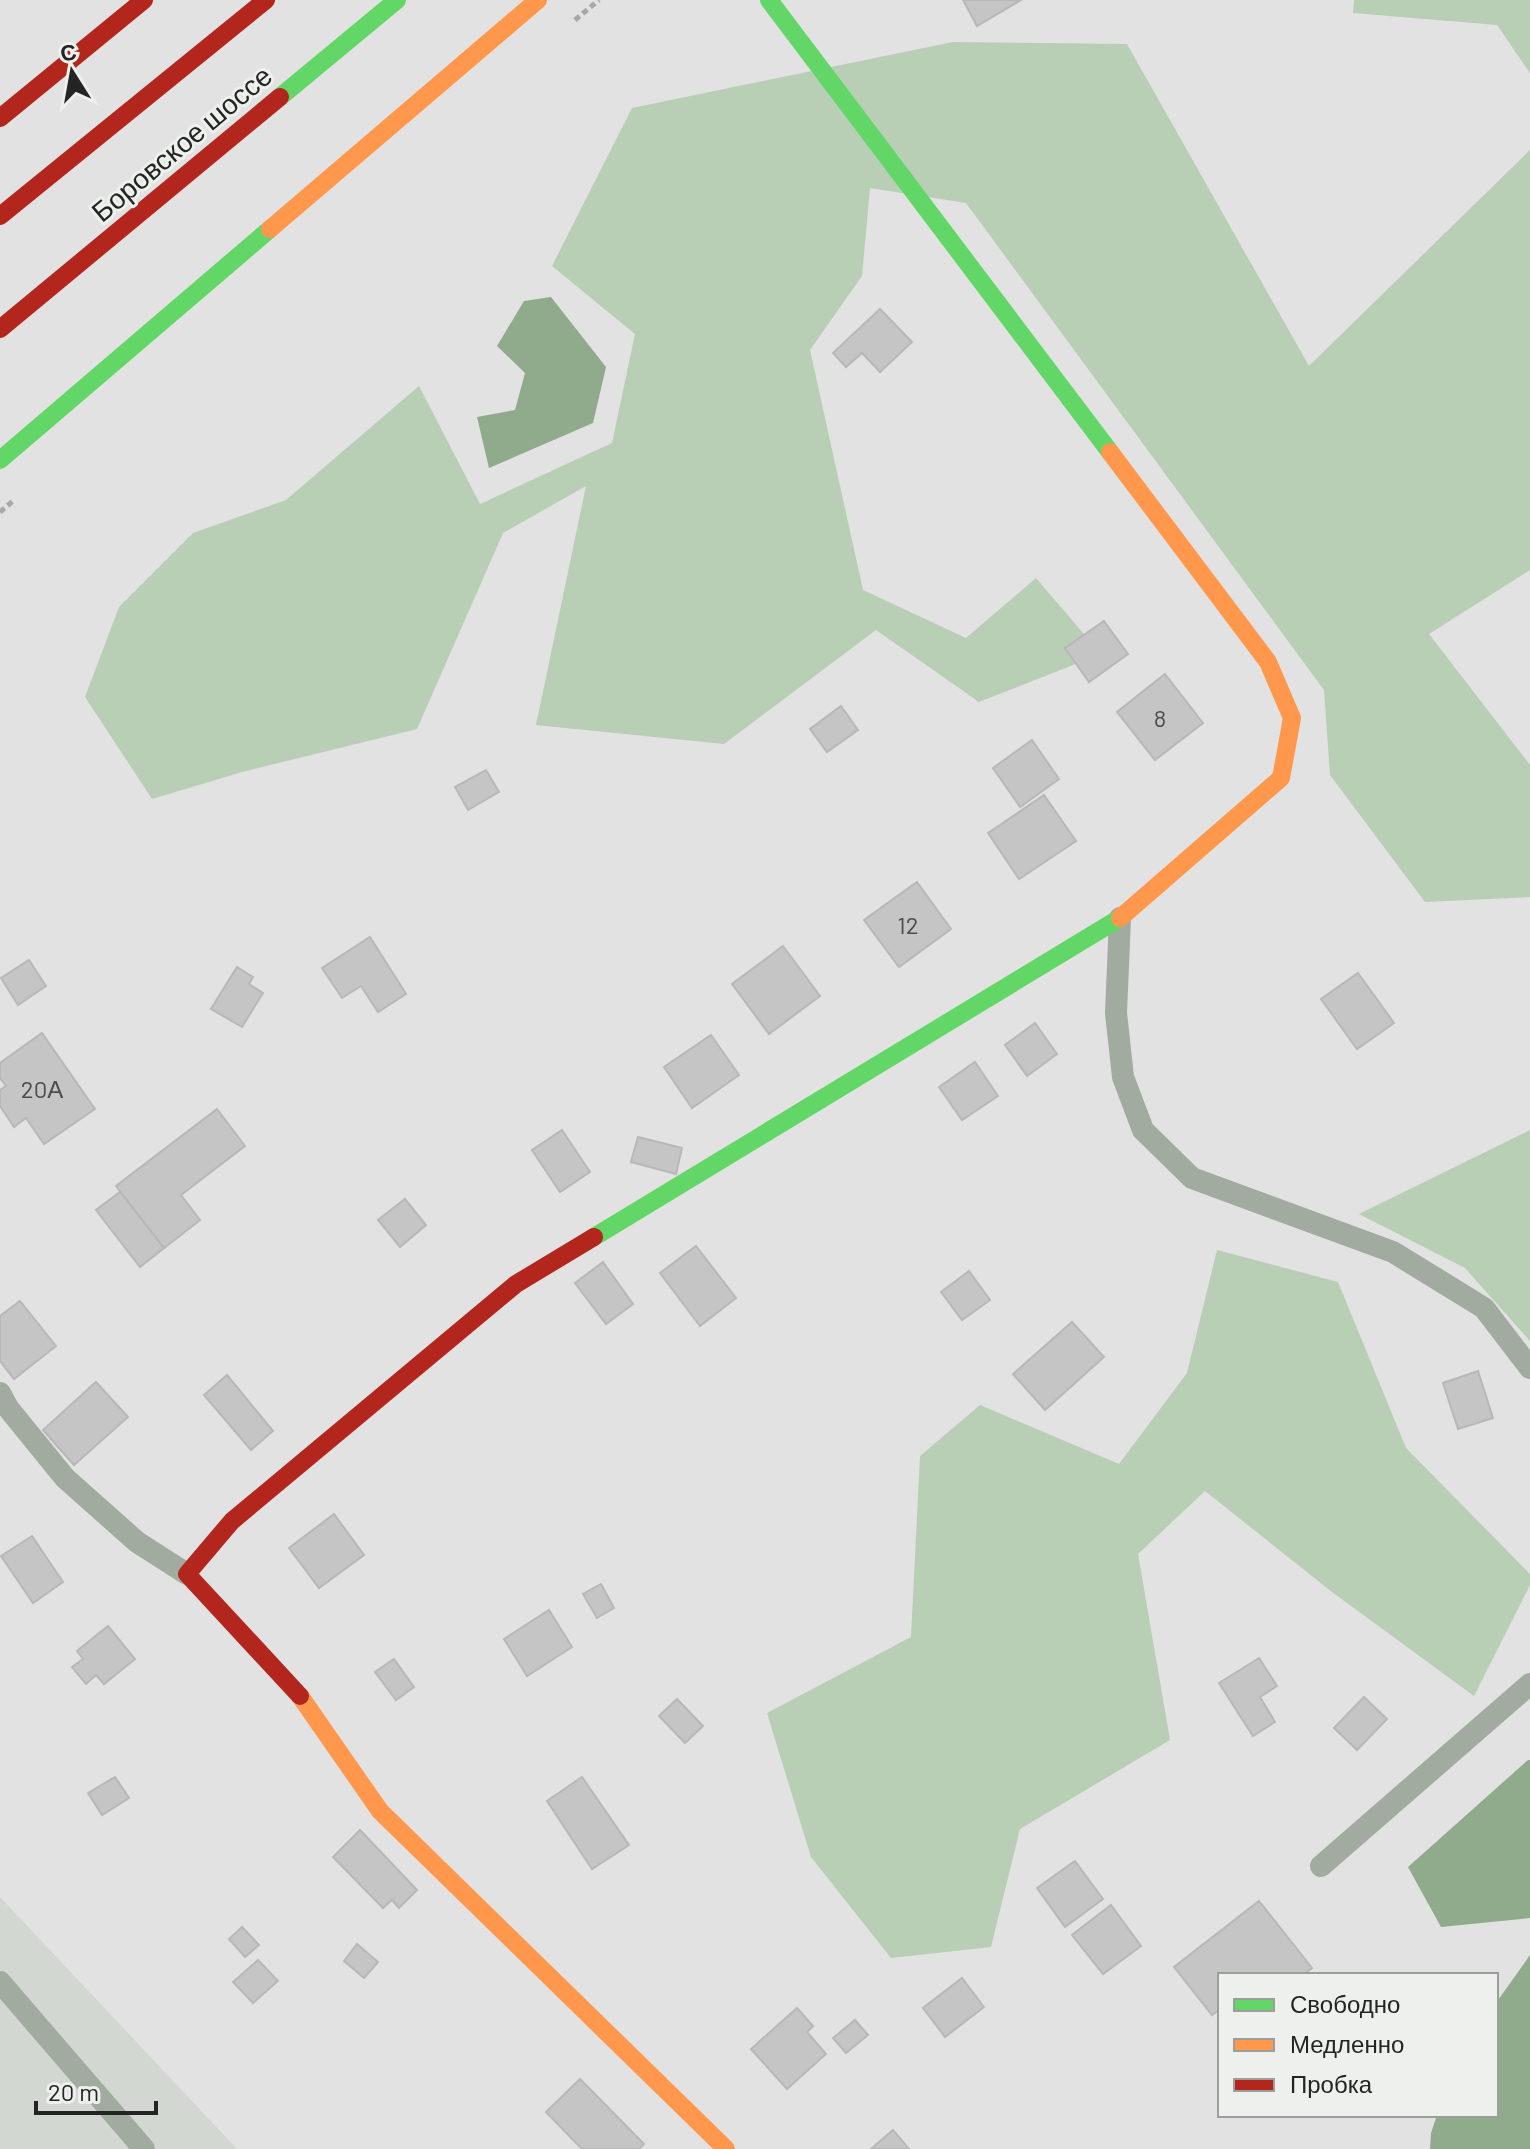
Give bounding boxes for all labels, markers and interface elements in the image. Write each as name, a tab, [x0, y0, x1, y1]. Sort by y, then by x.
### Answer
north arrow	[32, 32, 112, 112]
text: С	[58, 37, 78, 66]
street label: Боровское шоссе	[84, 58, 278, 228]
house number: 8	[1154, 703, 1166, 732]
house number: 12	[897, 910, 919, 939]
house number: 20А	[21, 1074, 63, 1103]
legend	[1218, 1973, 1498, 2117]
text: Свободно	[1290, 1989, 1400, 2018]
text: Медленно	[1290, 2029, 1404, 2058]
scale bar	[36, 2065, 156, 2115]
text: Пробка	[1290, 2069, 1373, 2098]
text: 20 m	[48, 2077, 99, 2106]

